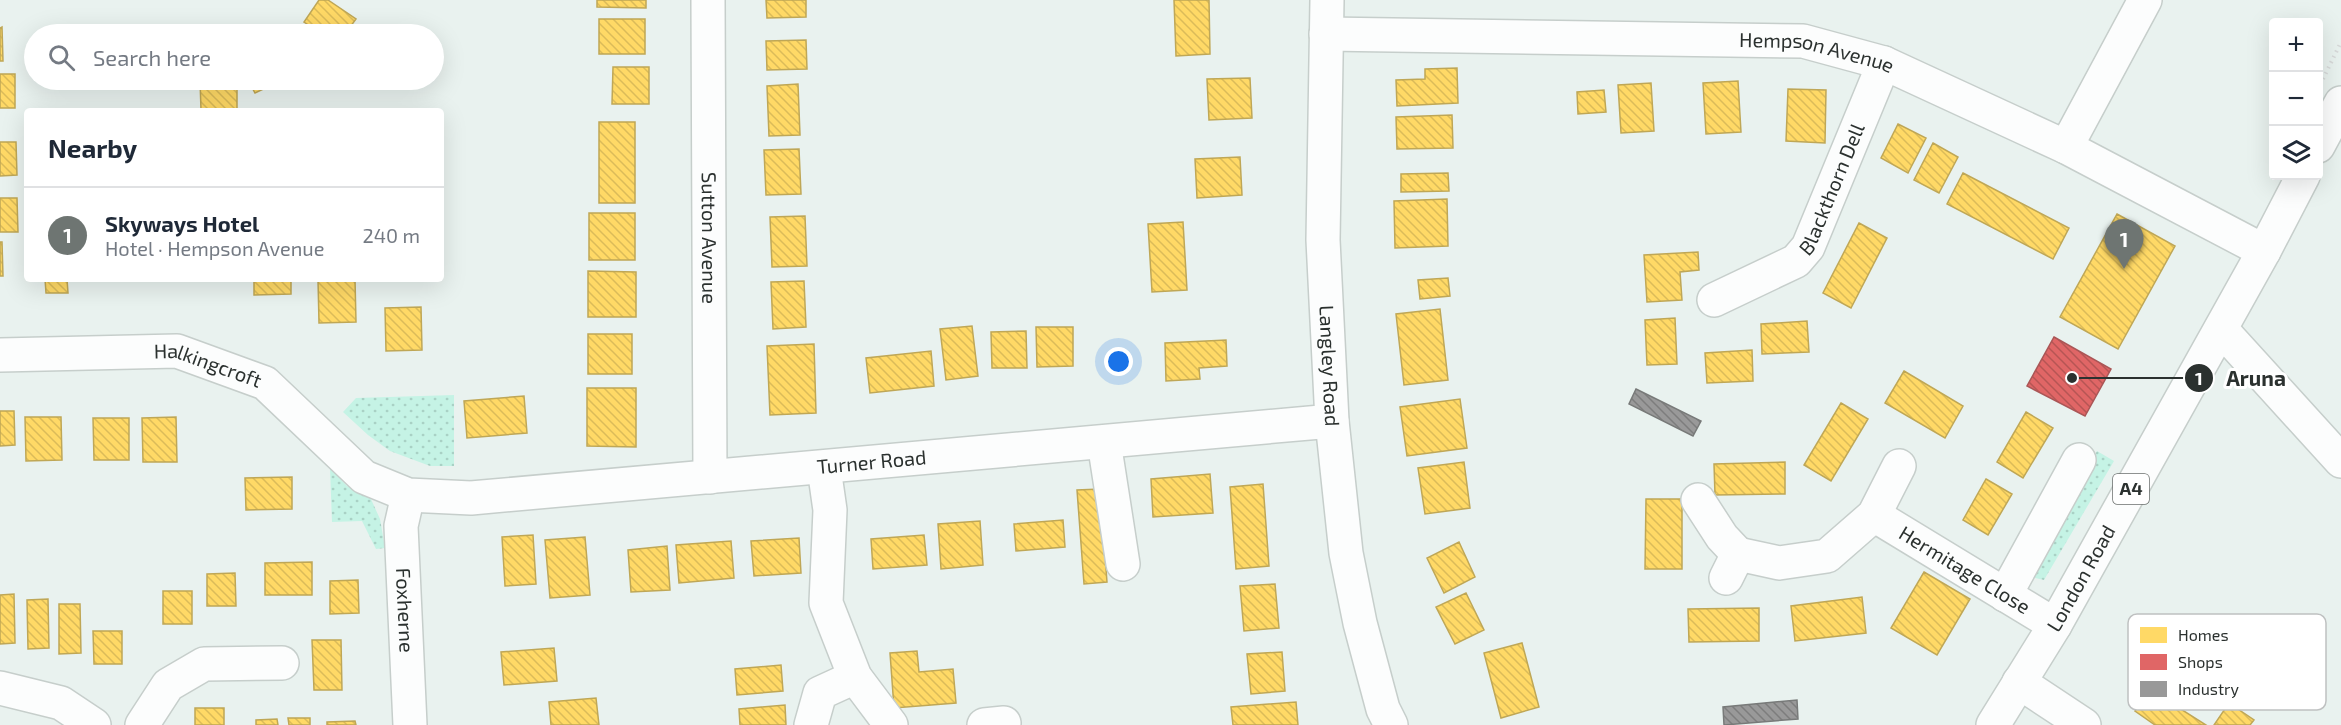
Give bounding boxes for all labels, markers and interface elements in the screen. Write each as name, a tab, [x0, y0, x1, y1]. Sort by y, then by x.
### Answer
map controls	[2269, 18, 2323, 180]
button: +	[2269, 18, 2323, 72]
search box	[24, 24, 444, 90]
street label: Hempson Avenue	[1739, 27, 1898, 77]
icon: search	[45, 41, 78, 74]
text: Search here	[93, 44, 211, 70]
button: −	[2269, 72, 2323, 126]
street label: Blackthorn Dell	[1793, 119, 1869, 260]
button: layers	[2269, 126, 2323, 180]
text: Nearby	[48, 132, 137, 163]
street label: Sutton Avenue	[698, 172, 722, 304]
text: Skyways Hotel	[105, 210, 259, 236]
pin: 1	[2104, 220, 2144, 269]
text: 1	[63, 223, 72, 247]
text: 240 m	[362, 223, 420, 247]
text: Hotel · Hempson Avenue	[105, 236, 325, 260]
street label: Langley Road	[1315, 305, 1345, 427]
street label: Halkingcroft	[154, 338, 266, 392]
your location	[1104, 347, 1133, 376]
callout: Aruna	[2184, 359, 2298, 398]
text: Aruna	[2226, 365, 2286, 390]
text: 1	[2195, 367, 2203, 389]
street label: Turner Road	[816, 444, 927, 478]
road number: A4	[2113, 474, 2149, 504]
street label: Hermitage Close	[1895, 520, 2035, 618]
street label: London Road	[2041, 520, 2119, 636]
street label: Foxherne	[392, 567, 420, 653]
legend	[2128, 614, 2326, 710]
text: Homes	[2178, 625, 2229, 644]
text: Shops	[2178, 652, 2223, 671]
text: Industry	[2178, 679, 2239, 698]

